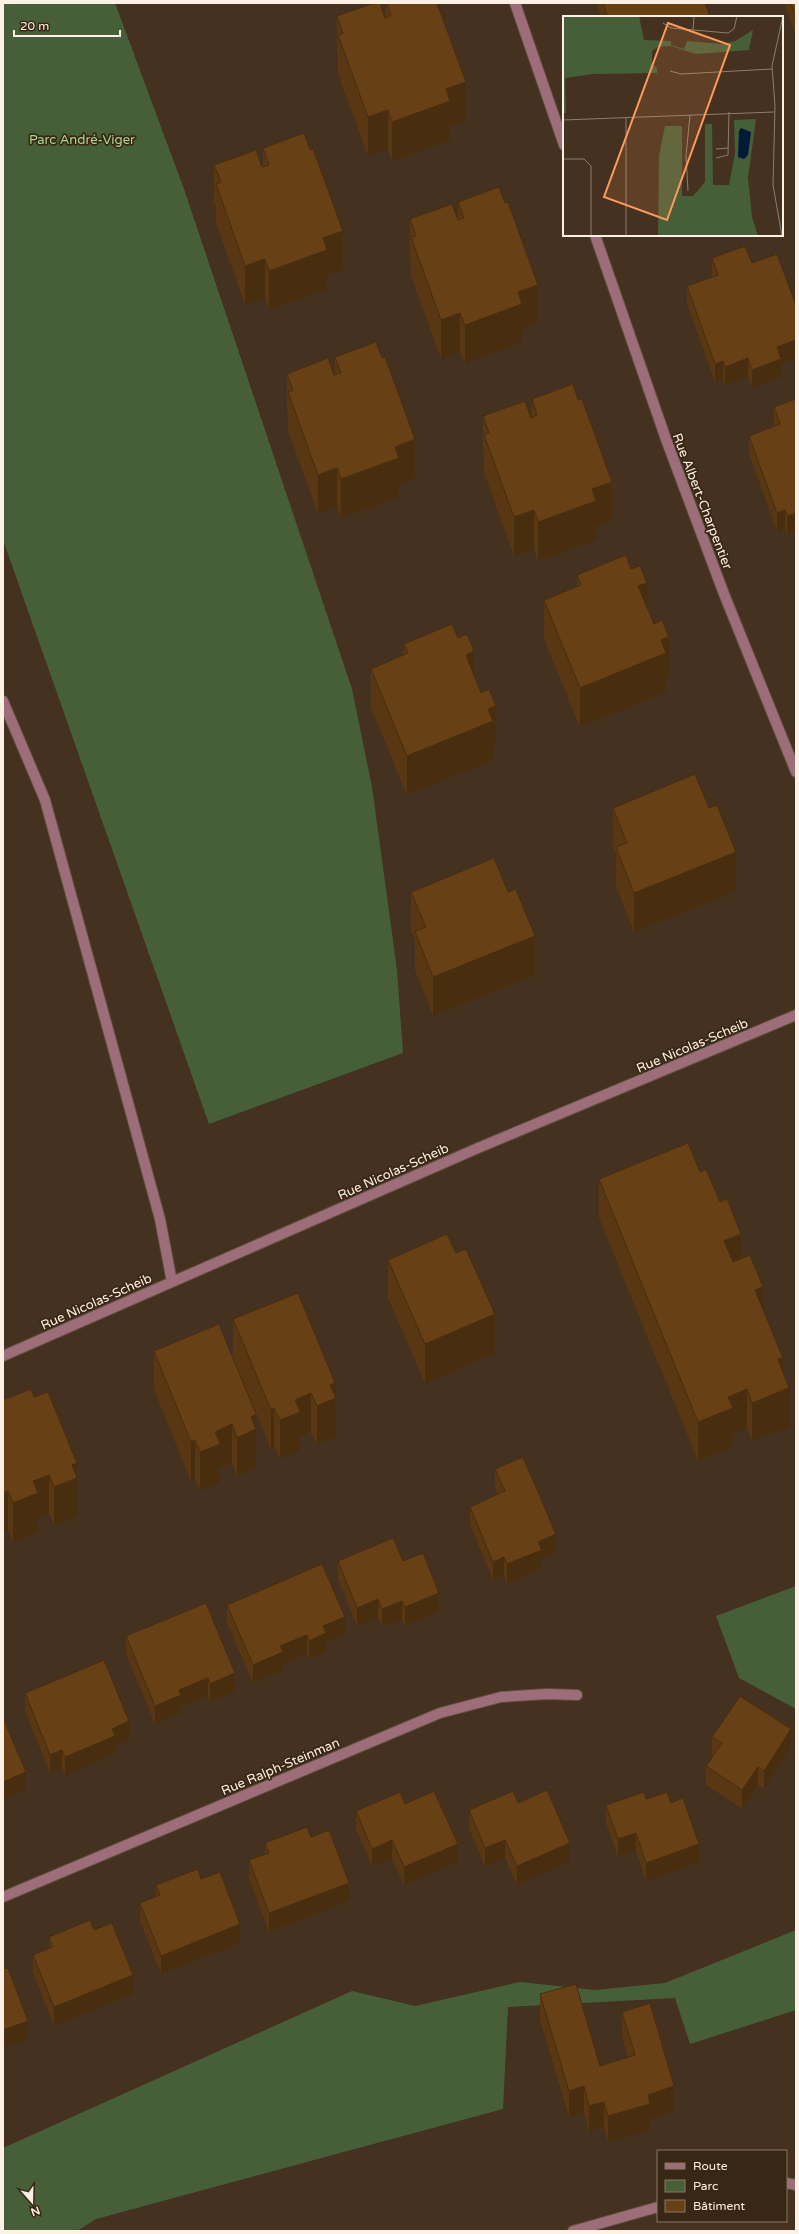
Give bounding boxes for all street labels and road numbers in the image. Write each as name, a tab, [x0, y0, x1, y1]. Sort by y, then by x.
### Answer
street label: Rue Albert-Charpentier	[669, 431, 735, 572]
street label: Rue Nicolas-Scheib	[634, 1015, 751, 1077]
street label: Rue Nicolas-Scheib	[335, 1140, 451, 1204]
street label: Rue Nicolas-Scheib	[38, 1270, 154, 1334]
street label: Rue Ralph-Steinman	[219, 1735, 342, 1799]

